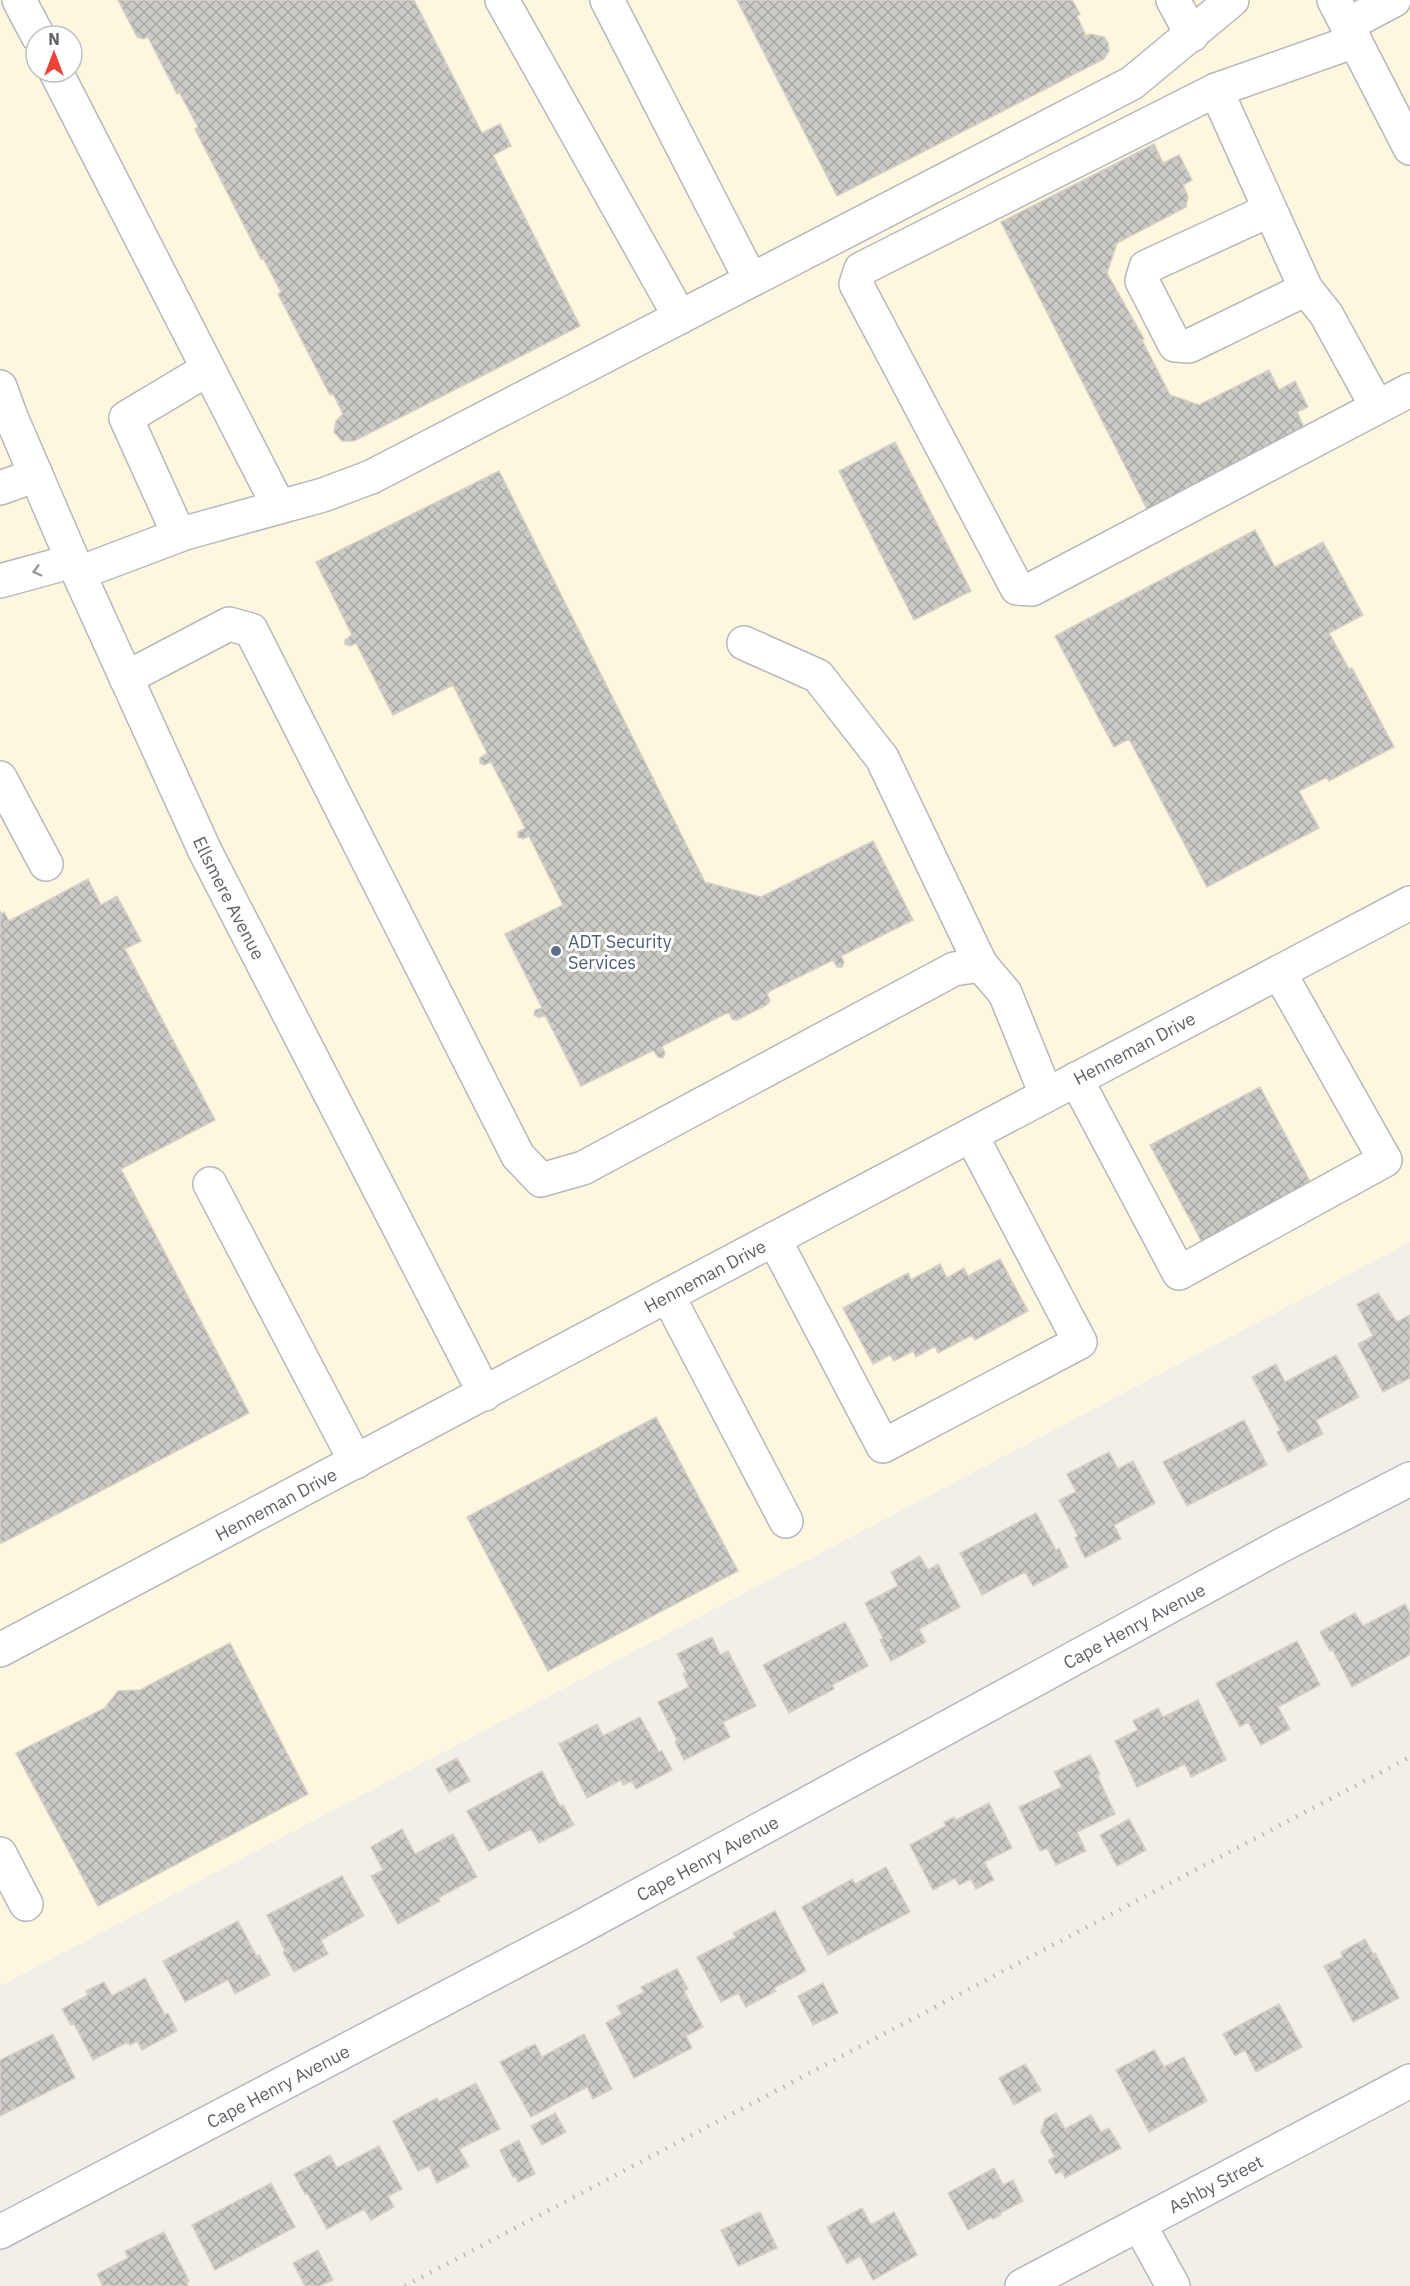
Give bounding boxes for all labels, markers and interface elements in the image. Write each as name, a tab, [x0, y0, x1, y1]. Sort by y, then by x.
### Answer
north arrow	[24, 24, 84, 84]
text: N	[48, 29, 60, 49]
one-way arrow	[32, 564, 43, 576]
street label: Ellsmere Avenue	[188, 833, 270, 963]
place label: ADT Security Services	[568, 930, 672, 974]
marker: ADT Security Services	[549, 944, 563, 958]
street label: Henneman Drive	[1069, 1006, 1199, 1090]
street label: Henneman Drive	[640, 1234, 770, 1317]
street label: Henneman Drive	[211, 1462, 341, 1546]
street label: Cape Henry Avenue	[1059, 1578, 1209, 1674]
street label: Cape Henry Avenue	[632, 1810, 782, 1906]
street label: Cape Henry Avenue	[203, 2039, 354, 2133]
street label: Ashby Street	[1164, 2149, 1267, 2218]

